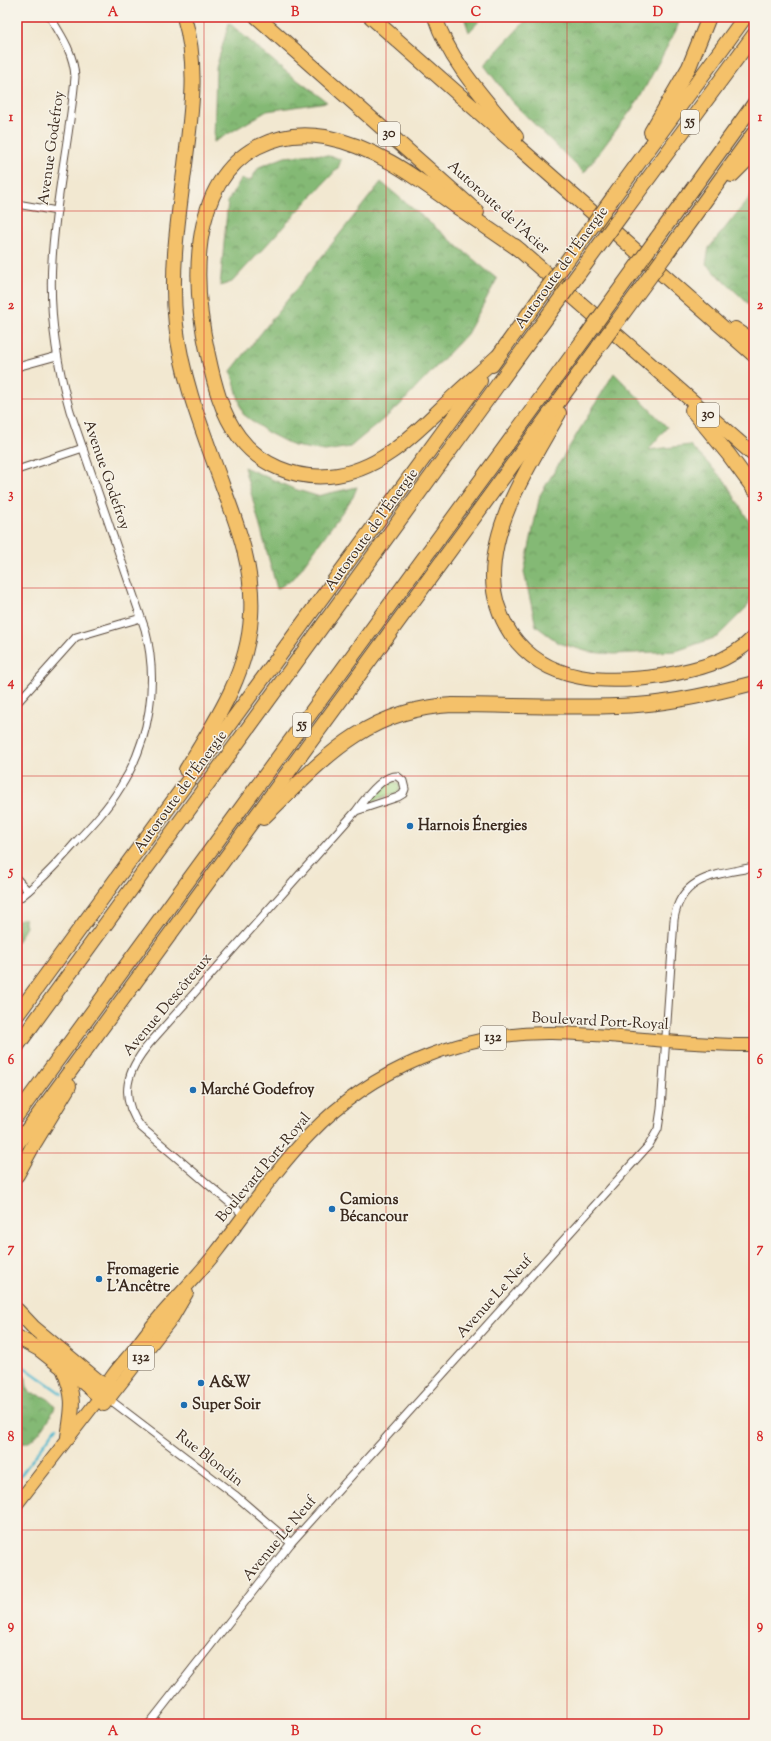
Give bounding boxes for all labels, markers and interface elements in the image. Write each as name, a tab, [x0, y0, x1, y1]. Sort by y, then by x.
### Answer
text: A	[108, 4, 119, 22]
text: B	[291, 4, 300, 22]
text: C	[471, 4, 481, 22]
text: D	[653, 4, 663, 22]
street label: Avenue Godefroy	[34, 89, 70, 206]
text: 1	[9, 109, 14, 127]
text: 1	[758, 109, 763, 127]
road number: 55	[681, 110, 699, 134]
road number: 30	[378, 122, 400, 146]
street label: Autoroute de l'Acier	[442, 156, 554, 260]
street label: Autoroute de l'Énergie	[510, 202, 614, 334]
text: 2	[8, 297, 15, 315]
text: 2	[757, 297, 764, 315]
road number: 30	[697, 403, 719, 427]
street label: Avenue Godefroy	[77, 417, 135, 533]
street label: Autoroute de l'Énergie	[320, 464, 424, 596]
text: 3	[8, 486, 14, 504]
text: 3	[757, 486, 763, 504]
text: 4	[7, 674, 15, 692]
text: 4	[756, 674, 764, 692]
road number: 55	[293, 713, 311, 737]
street label: Autoroute de l'Énergie	[129, 726, 233, 858]
place label: Harnois Énergies	[418, 814, 527, 837]
marker: Harnois Énergies	[405, 821, 415, 831]
text: 5	[8, 863, 14, 881]
text: 5	[757, 863, 763, 881]
street label: Avenue Descôteaux	[119, 949, 217, 1061]
street label: Boulevard Port-Royal	[531, 1008, 669, 1036]
road number: 132	[480, 1026, 506, 1050]
text: 6	[8, 1052, 15, 1070]
text: 6	[757, 1052, 764, 1070]
place label: Marché Godefroy	[201, 1080, 315, 1101]
marker: Marché Godefroy	[188, 1085, 198, 1095]
street label: Boulevard Port-Royal	[212, 1109, 316, 1227]
place label: Camions Bécancour	[340, 1190, 408, 1228]
marker: Camions Bécancour	[327, 1204, 337, 1214]
text: 7	[8, 1240, 15, 1258]
text: 7	[757, 1240, 764, 1258]
street label: Avenue Le Neuf	[452, 1250, 539, 1343]
place label: Fromagerie L'Ancêtre	[107, 1260, 179, 1298]
marker: Fromagerie L'Ancêtre	[94, 1274, 104, 1284]
road number: 132	[128, 1346, 154, 1370]
place label: A&W	[209, 1373, 251, 1394]
marker: A&W	[196, 1378, 206, 1388]
place label: Super Soir	[192, 1395, 261, 1416]
marker: Super Soir	[179, 1400, 189, 1410]
street label: Rue Blondin	[171, 1426, 248, 1492]
text: 8	[8, 1429, 15, 1447]
text: 8	[757, 1429, 764, 1447]
street label: Avenue Le Neuf	[238, 1491, 322, 1586]
text: 9	[8, 1617, 15, 1635]
text: 9	[757, 1617, 764, 1635]
text: A	[108, 1723, 119, 1741]
text: B	[291, 1723, 300, 1741]
text: C	[471, 1723, 481, 1741]
text: D	[653, 1723, 663, 1741]

